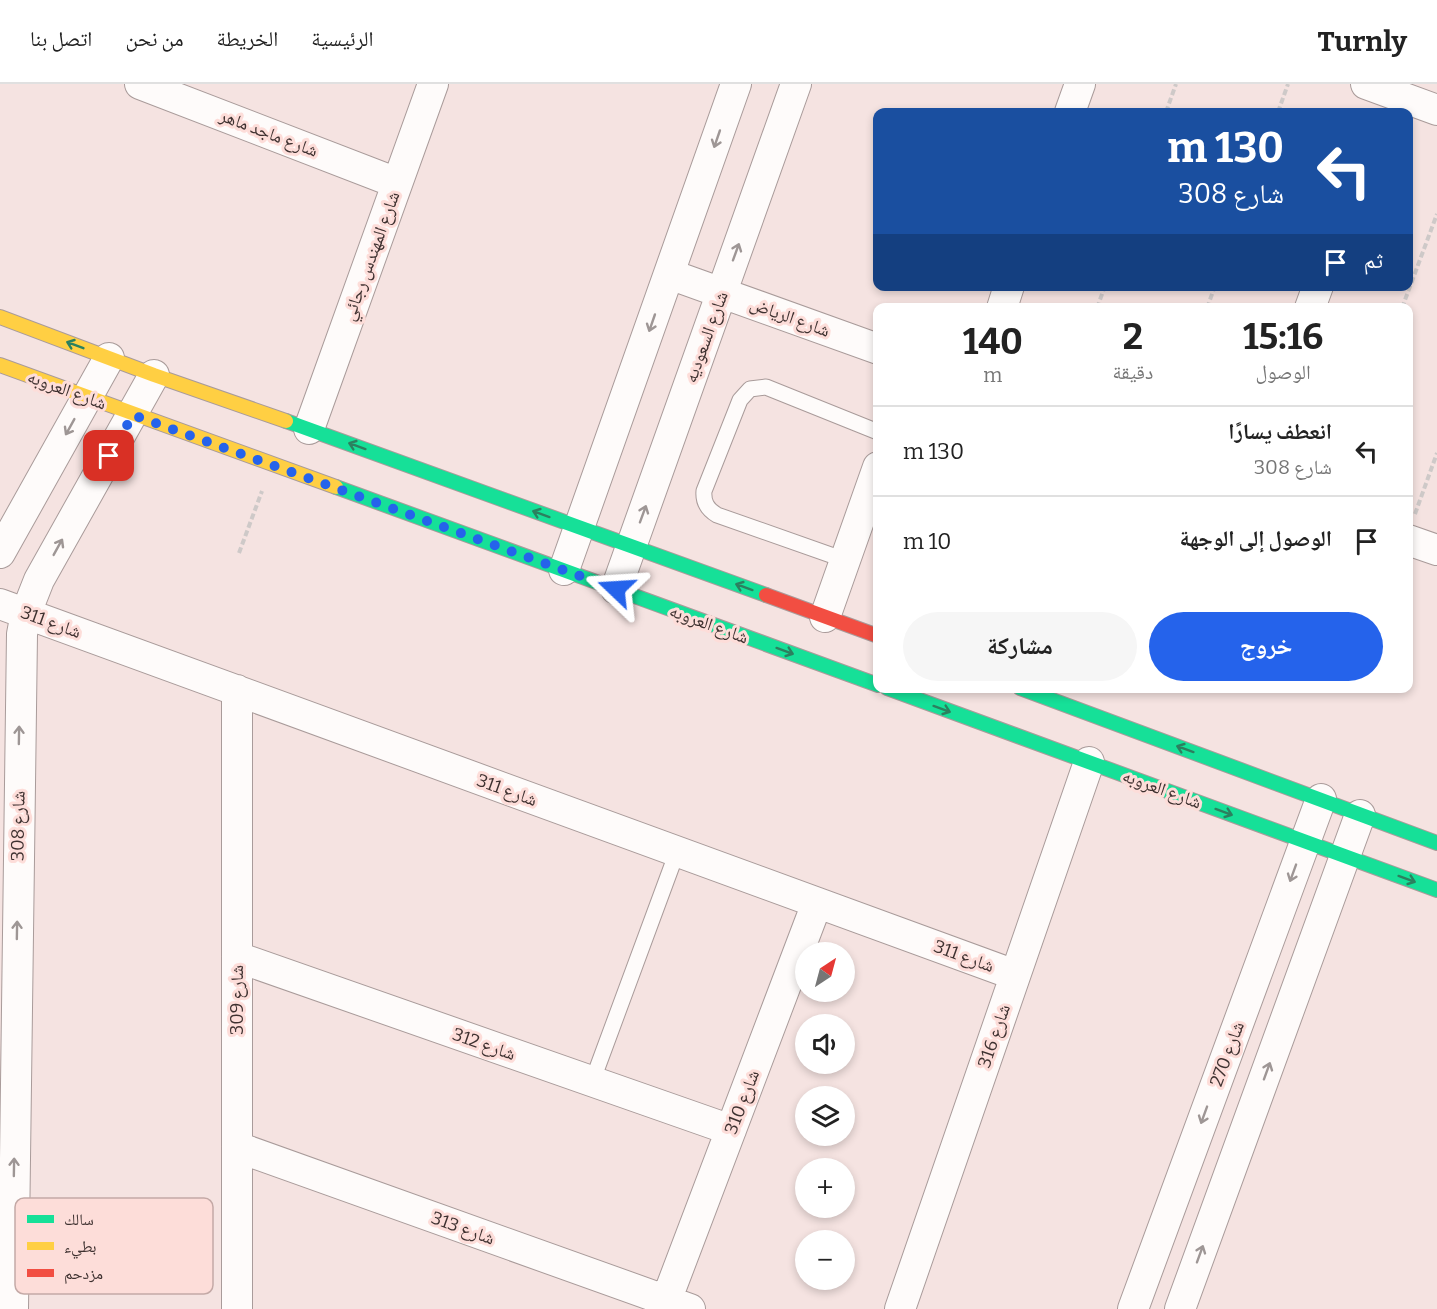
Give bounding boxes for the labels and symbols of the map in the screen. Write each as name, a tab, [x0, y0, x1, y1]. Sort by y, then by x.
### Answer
street label: شارع ماجد ماهر	[216, 104, 321, 162]
one-way arrow	[710, 129, 721, 148]
street label: شارع المهندس رجائي	[337, 188, 408, 325]
one-way arrow	[732, 243, 743, 262]
street label: شارع السعوديه	[679, 288, 733, 386]
street label: شارع الرياض	[747, 292, 833, 342]
one-way arrow	[645, 313, 656, 332]
one-way arrow	[66, 339, 85, 350]
street label: شارع العروبه	[25, 366, 109, 414]
one-way arrow	[64, 418, 76, 435]
pin	[83, 430, 134, 481]
one-way arrow	[349, 440, 367, 451]
one-way arrow	[638, 506, 649, 524]
one-way arrow	[532, 507, 550, 518]
one-way arrow	[53, 539, 64, 557]
position arrow	[584, 557, 648, 621]
one-way arrow	[735, 581, 753, 592]
street label: شارع العروبه	[667, 600, 751, 648]
street label: شارع 311	[18, 601, 84, 643]
one-way arrow	[775, 647, 794, 658]
one-way arrow	[932, 704, 951, 715]
one-way arrow	[14, 725, 25, 745]
one-way arrow	[1177, 743, 1195, 754]
street label: شارع العروبه	[1120, 765, 1204, 813]
street label: شارع 311	[474, 769, 540, 811]
street label: شارع 308	[6, 791, 30, 861]
one-way arrow	[1214, 807, 1232, 818]
one-way arrow	[1287, 863, 1298, 882]
one-way arrow	[1397, 874, 1416, 885]
one-way arrow	[11, 920, 22, 940]
street label: شارع 311	[931, 935, 997, 977]
north arrow	[795, 942, 855, 1002]
street label: شارع 309	[226, 965, 248, 1035]
street label: شارع 316	[973, 1001, 1015, 1071]
street label: شارع 270	[1205, 1018, 1249, 1090]
street label: شارع 312	[450, 1023, 518, 1065]
one-way arrow	[1262, 1062, 1273, 1081]
street label: شارع 310	[720, 1067, 764, 1137]
one-way arrow	[1198, 1106, 1209, 1124]
one-way arrow	[8, 1157, 20, 1177]
legend	[15, 1198, 213, 1294]
street label: شارع 313	[428, 1206, 498, 1250]
text: سالك	[64, 1210, 94, 1229]
text: بطيء	[64, 1237, 96, 1259]
one-way arrow	[1196, 1245, 1207, 1264]
text: مزدحم	[64, 1264, 103, 1284]

